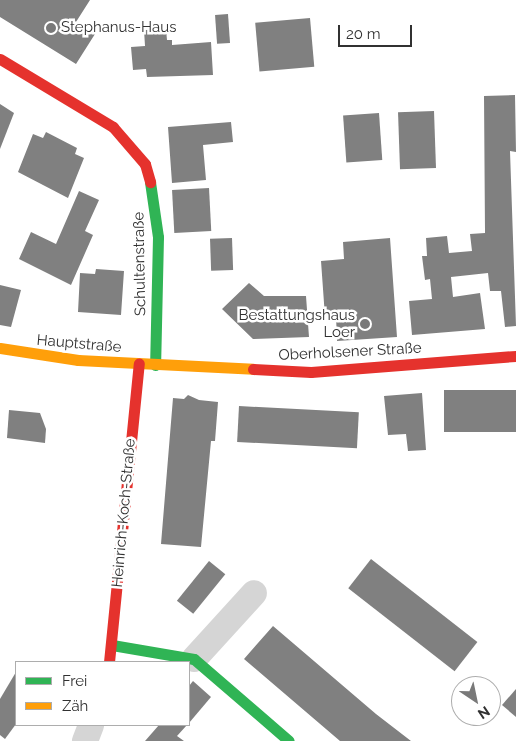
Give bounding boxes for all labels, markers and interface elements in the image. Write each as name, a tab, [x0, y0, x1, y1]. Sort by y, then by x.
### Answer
scale bar	[341, 15, 415, 47]
place label: Stephanus-Haus	[61, 19, 176, 37]
marker: Stephanus-Haus	[45, 22, 57, 34]
text: 20 m	[346, 25, 381, 43]
street label: Schultenstraße	[130, 212, 150, 316]
place label: Bestattungshaus Loer	[239, 306, 355, 341]
marker: Bestattungshaus Loer	[359, 318, 371, 330]
street label: Hauptstraße	[36, 331, 122, 357]
street label: Oberholsener Straße	[278, 339, 422, 365]
street label: Heinrich-Koch-Straße	[109, 438, 139, 588]
legend	[15, 661, 190, 726]
text: Frei	[62, 672, 87, 690]
north arrow	[451, 676, 501, 726]
text: Zäh	[62, 697, 88, 715]
text: N	[475, 703, 493, 722]

